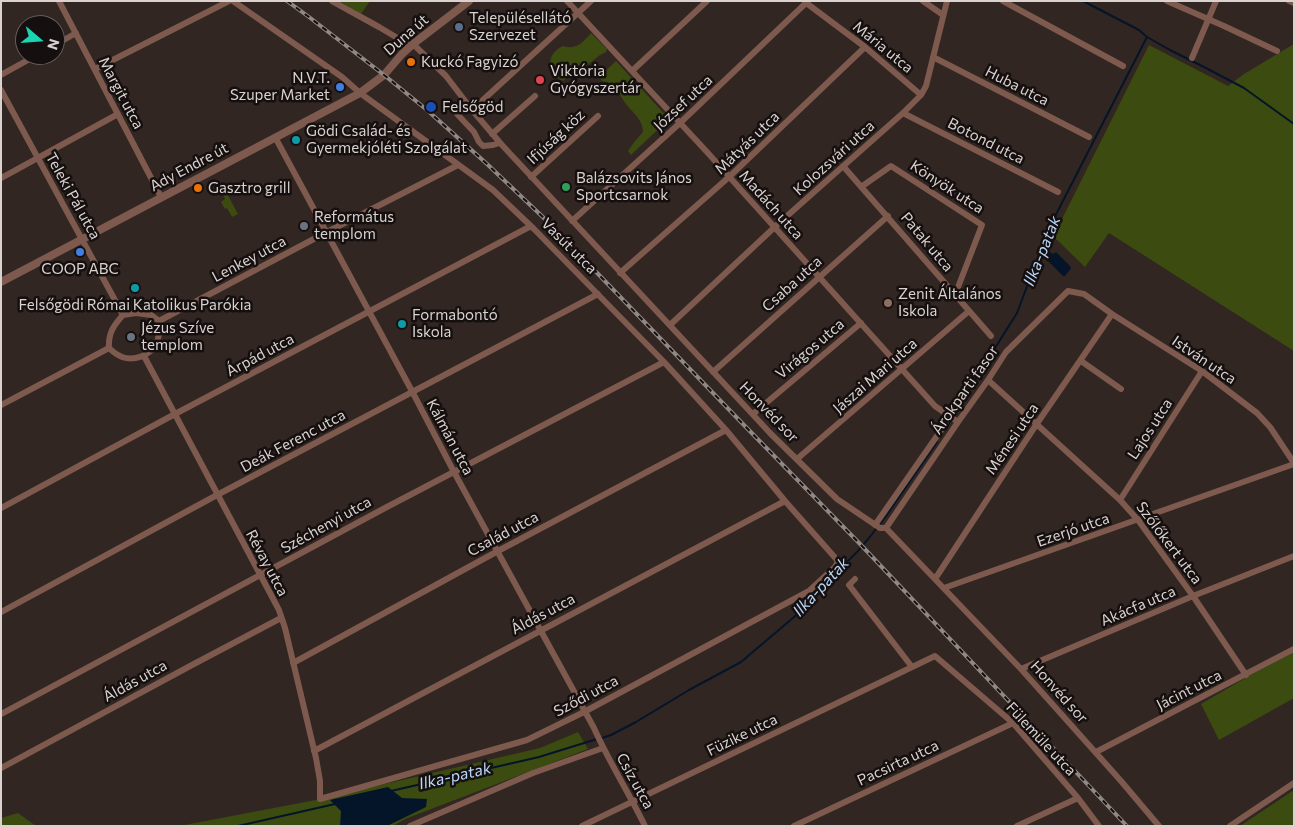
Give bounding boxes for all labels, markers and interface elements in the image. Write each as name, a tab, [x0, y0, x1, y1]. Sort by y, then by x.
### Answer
place label: Településellátó Szervezet	[469, 9, 571, 44]
street label: Duna út	[380, 11, 432, 59]
north arrow	[15, 15, 65, 65]
street label: Mária utca	[849, 17, 917, 77]
marker: Településellátó Szervezet	[453, 21, 465, 33]
text: N	[44, 37, 63, 52]
place label: Kuckó Fagyizó	[421, 53, 519, 71]
street label: Margit utca	[95, 54, 147, 132]
marker: Kuckó Fagyizó	[405, 56, 417, 68]
place label: Viktória Gyógyszertár	[550, 62, 641, 97]
street label: Huba utca	[982, 62, 1052, 110]
place label: N.V.T. Szuper Market	[230, 69, 330, 104]
street label: József utca	[650, 71, 716, 135]
marker: Viktória Gyógyszertár	[534, 74, 546, 86]
marker: N.V.T. Szuper Market	[334, 81, 346, 93]
place label: Felsőgöd	[442, 98, 503, 116]
marker: Felsőgöd	[424, 100, 438, 114]
street label: Ifjúság köz	[523, 106, 589, 168]
street label: Mátyás utca	[711, 108, 783, 178]
street label: Botond utca	[945, 114, 1027, 168]
street label: Kolozsvári utca	[790, 117, 878, 199]
place label: Gödi Család- és Gyermekjóléti Szolgálat	[306, 122, 467, 157]
marker: Gödi Család- és Gyermekjóléti Szolgálat	[290, 134, 302, 146]
street label: Ady Endre út	[147, 139, 231, 195]
street label: Teleki Pál utca	[42, 149, 104, 243]
street label: Könyök utca	[907, 157, 987, 217]
street label: Madách utca	[735, 167, 807, 243]
place label: Balázsovits János Sportcsarnok	[576, 169, 692, 204]
place label: Gasztro grill	[208, 179, 290, 197]
marker: Balázsovits János Sportcsarnok	[560, 181, 572, 193]
marker: Gasztro grill	[192, 182, 204, 194]
place label: Református templom	[314, 208, 394, 243]
street label: Patak utca	[897, 209, 957, 275]
water label: Ilka-patak	[1019, 213, 1065, 289]
street label: Vasút utca	[537, 214, 601, 278]
marker: Református templom	[298, 220, 310, 232]
street label: Lenkey utca	[209, 232, 289, 286]
marker: COOP ABC	[74, 246, 86, 258]
street label: Csaba utca	[758, 252, 826, 316]
place label: COOP ABC	[41, 260, 119, 278]
marker: Felsőgödi Római Katolikus Parókia	[129, 282, 141, 294]
place label: Zenit Általános Iskola	[898, 285, 1001, 320]
place label: Felsőgödi Római Katolikus Parókia	[19, 296, 251, 314]
marker: Zenit Általános Iskola	[882, 297, 894, 309]
place label: Formabontó Iskola	[412, 306, 498, 341]
street label: Virágos utca	[772, 315, 848, 383]
marker: Formabontó Iskola	[396, 318, 408, 330]
place label: Jézus Szíve templom	[141, 319, 214, 354]
street label: Árpád utca	[223, 330, 297, 380]
marker: Jézus Szíve templom	[125, 331, 137, 343]
street label: István utca	[1168, 332, 1240, 388]
street label: Jászai Mari utca	[829, 335, 921, 417]
street label: Árokparti fasor	[928, 342, 1002, 438]
street label: Honvéd sor	[736, 378, 802, 446]
street label: Lajos utca	[1124, 395, 1176, 463]
street label: Kálmán utca	[422, 396, 478, 478]
street label: Ménesi utca	[982, 400, 1042, 478]
street label: Deák Ferenc utca	[238, 406, 348, 476]
street label: Széchenyi utca	[278, 493, 374, 557]
street label: Szőlőkert utca	[1132, 498, 1206, 588]
street label: Család utca	[464, 508, 542, 560]
street label: Ezerjó utca	[1034, 509, 1112, 551]
street label: Révay utca	[242, 527, 292, 599]
water label: Ilka-patak	[789, 553, 853, 621]
street label: Akácfa utca	[1098, 582, 1178, 630]
street label: Áldás utca	[508, 590, 578, 638]
street label: Áldás utca	[100, 656, 170, 706]
street label: Honvéd sor	[1026, 657, 1092, 727]
street label: Jácint utca	[1153, 666, 1225, 714]
street label: Sződi utca	[551, 672, 621, 720]
street label: Fülemüle utca	[1002, 698, 1080, 780]
street label: Füzike utca	[704, 710, 780, 760]
street label: Pacsirta utca	[854, 736, 942, 790]
street label: Csíz utca	[612, 750, 658, 812]
water label: Ilka-patak	[417, 758, 493, 794]

